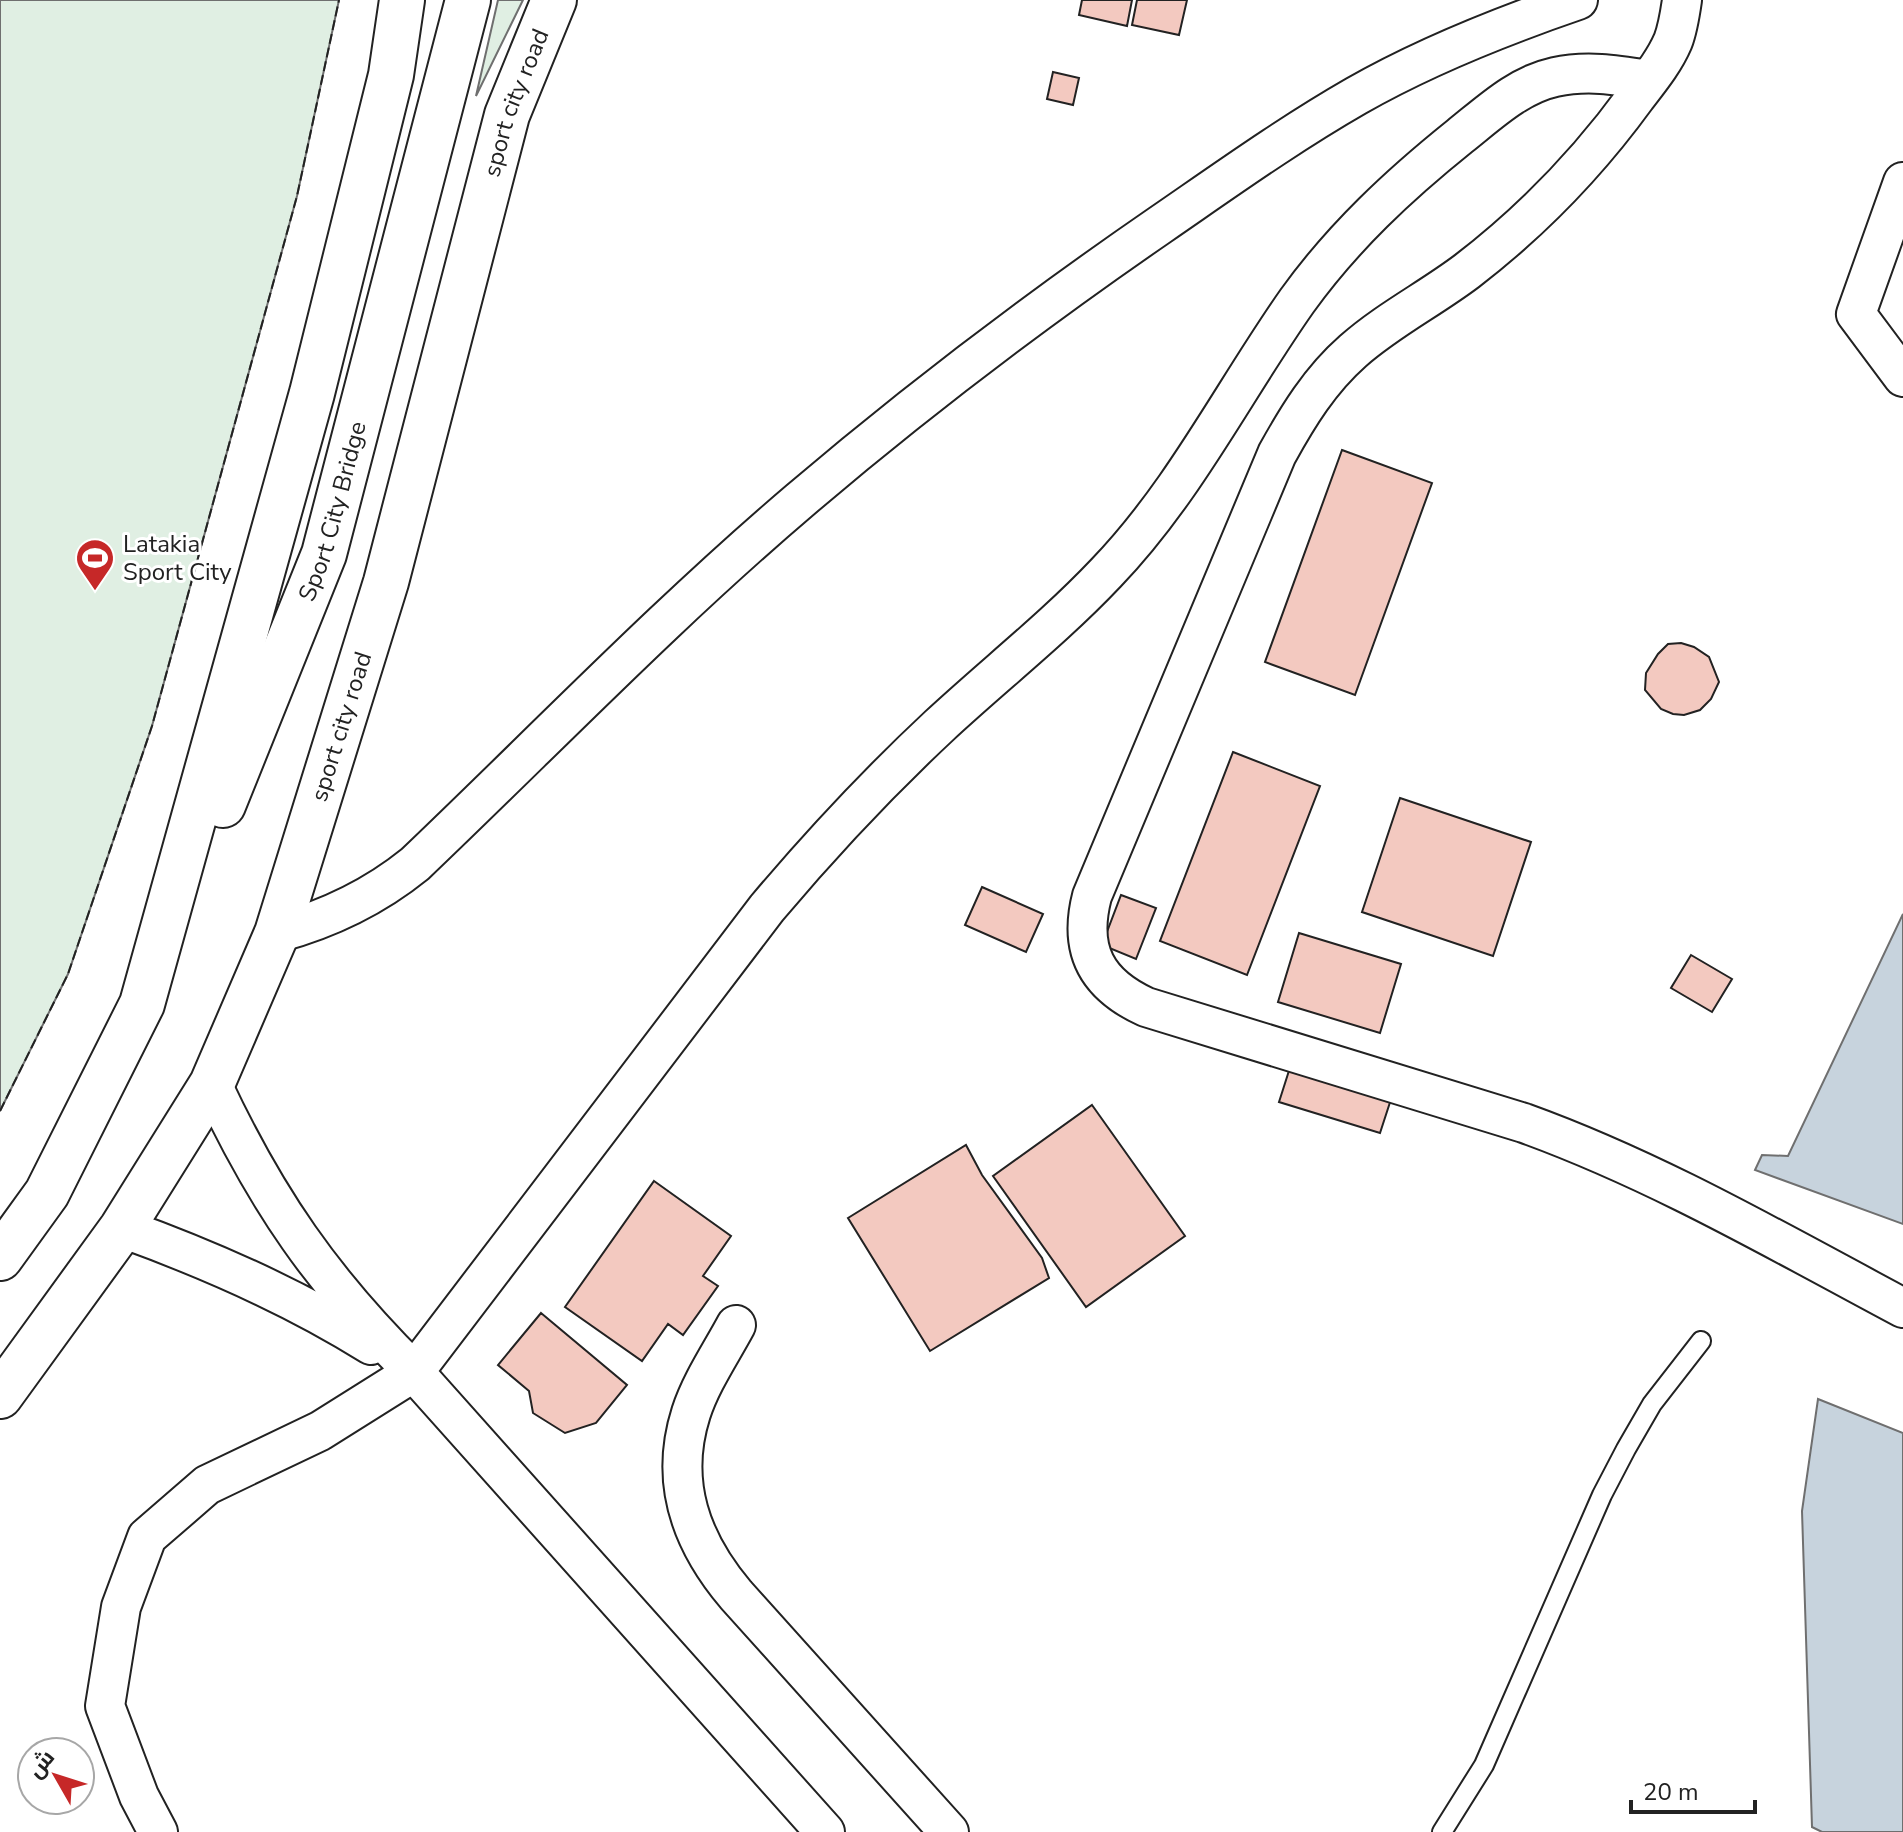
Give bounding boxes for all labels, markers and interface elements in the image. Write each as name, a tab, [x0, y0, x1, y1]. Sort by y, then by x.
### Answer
street label: sport city road	[476, 24, 557, 180]
street label: Sport City Bridge	[291, 418, 374, 606]
place label: Latakia Sport City	[123, 528, 232, 588]
sports icon: Latakia Sport City	[74, 537, 116, 592]
street label: sport city road	[303, 648, 379, 805]
north arrow	[16, 1736, 96, 1816]
text: ش	[21, 1744, 62, 1784]
scale bar	[1631, 1764, 1755, 1814]
text: 20 m	[1643, 1776, 1699, 1808]

